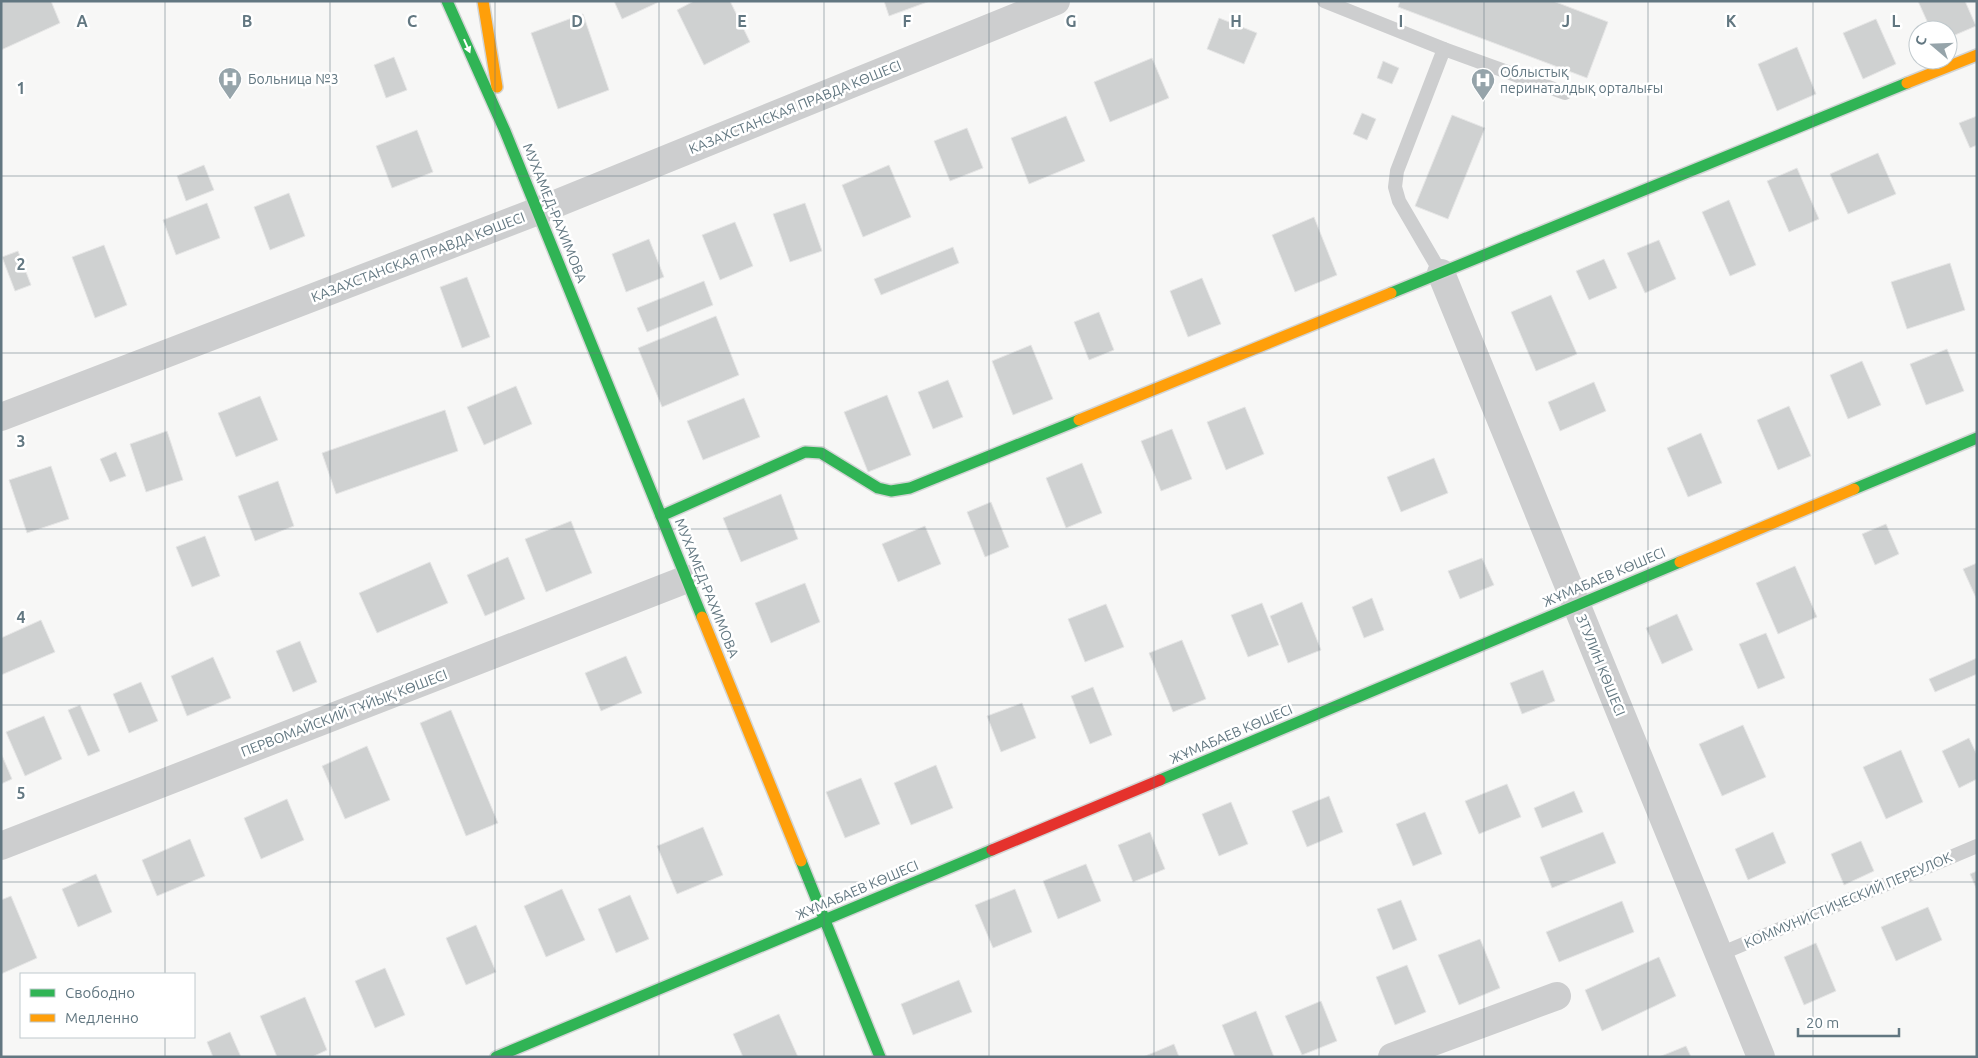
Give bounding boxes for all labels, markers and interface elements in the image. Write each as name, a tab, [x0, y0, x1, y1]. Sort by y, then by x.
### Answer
text: A	[76, 12, 88, 30]
text: B	[242, 12, 252, 30]
text: C	[407, 12, 417, 30]
text: D	[571, 12, 583, 30]
text: E	[737, 12, 747, 30]
text: F	[903, 12, 912, 30]
text: G	[1065, 12, 1077, 30]
text: H	[1230, 12, 1242, 30]
text: I	[1399, 12, 1403, 30]
text: J	[1562, 12, 1570, 30]
text: K	[1726, 12, 1737, 30]
text: L	[1892, 12, 1901, 30]
north arrow	[1908, 20, 1958, 70]
text: С	[1912, 34, 1930, 48]
one-way arrow	[464, 39, 472, 53]
street label: КАЗАХСТАНСКАЯ ПРАВДА КӨШЕСІ	[686, 57, 904, 157]
place label: Облыстық перинаталдық орталығы	[1500, 64, 1663, 96]
hospital icon: Больница №3	[217, 66, 243, 100]
hospital icon: Облыстық перинаталдық орталығы	[1470, 67, 1496, 101]
place label: Больница №3	[248, 71, 339, 87]
text: 1	[16, 79, 26, 97]
street label: МУХАМЕД-РАХИМОВА	[520, 141, 590, 285]
street label: КАЗАХСТАНСКАЯ ПРАВДА КӨШЕСІ	[309, 209, 527, 305]
text: 2	[16, 255, 26, 273]
text: 3	[16, 432, 26, 450]
street label: МУХАМЕД-РАХИМОВА	[672, 516, 742, 660]
street label: ЖҰМАБАЕВ КӨШЕСІ	[1540, 544, 1668, 610]
text: 4	[16, 608, 26, 626]
street label: ЗТУЛИН КӨШЕСІ	[1573, 612, 1629, 718]
street label: ПЕРВОМАЙСКИЙ ТҰЙЫҚ КӨШЕСІ	[238, 665, 449, 760]
street label: ЖҰМАБАЕВ КӨШЕСІ	[1167, 701, 1295, 767]
text: 5	[16, 784, 26, 802]
street label: КОММУНИСТИЧЕСКИЙ ПЕРЕУЛОК	[1741, 848, 1955, 951]
street label: ЖҰМАБАЕВ КӨШЕСІ	[793, 857, 921, 923]
legend	[20, 973, 195, 1038]
text: Свободно	[65, 984, 135, 1001]
scale bar	[1798, 1006, 1899, 1038]
text: Медленно	[65, 1009, 139, 1026]
text: 20 m	[1806, 1014, 1839, 1031]

